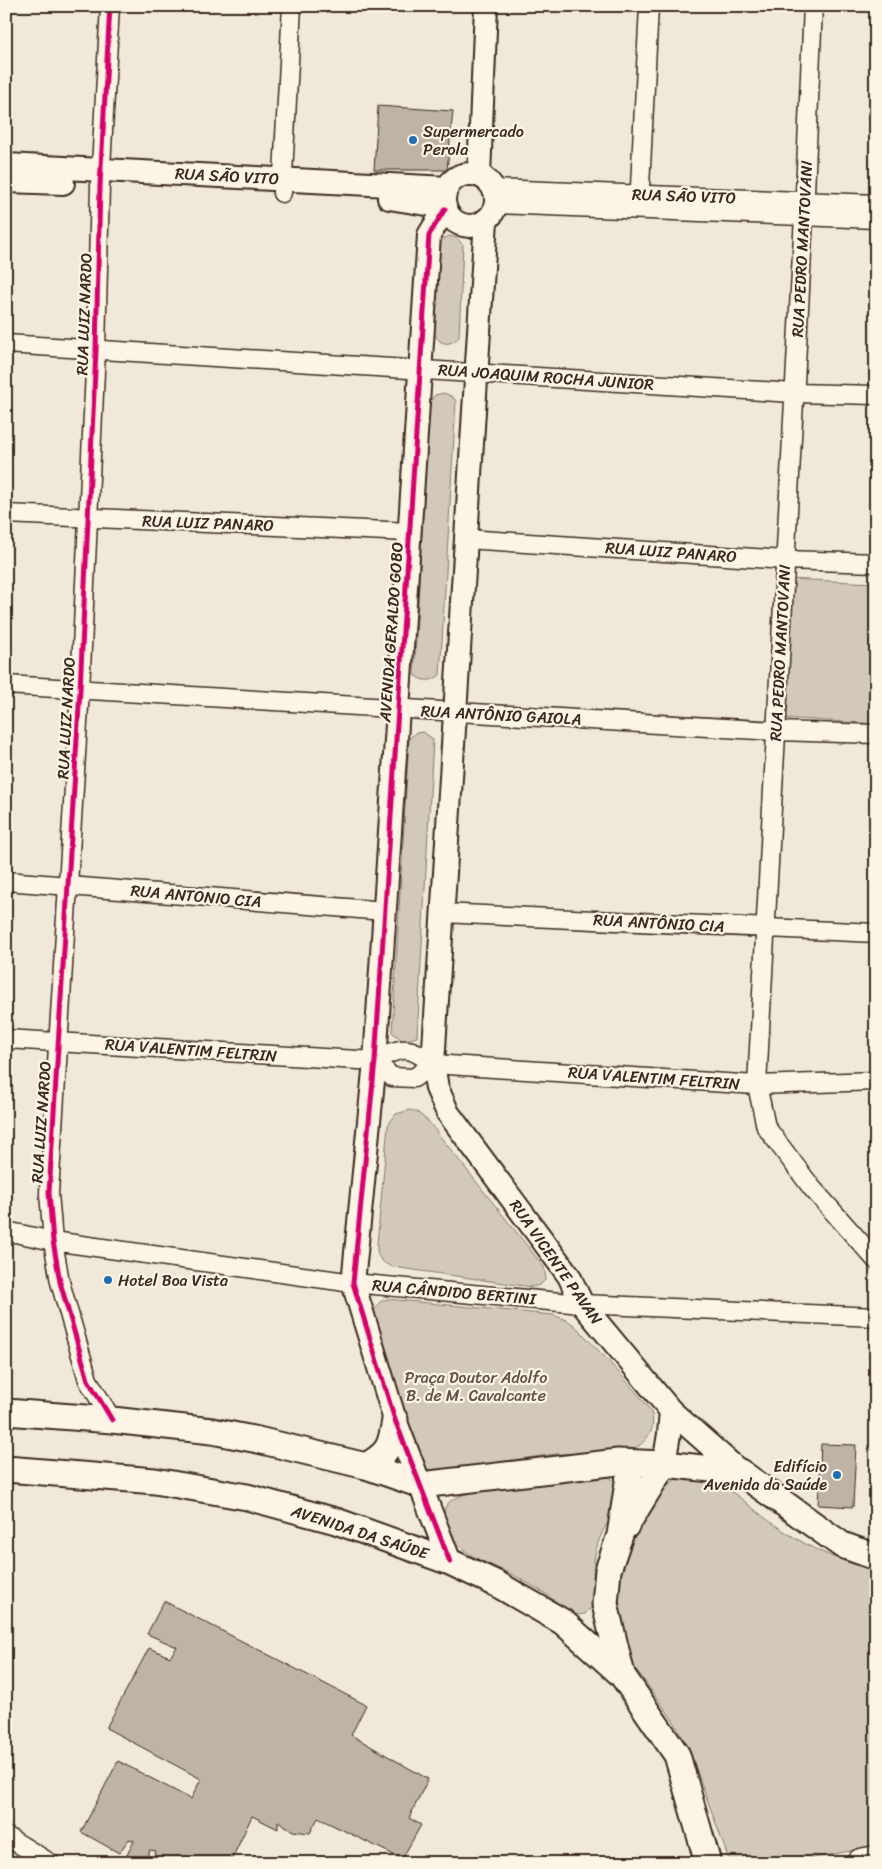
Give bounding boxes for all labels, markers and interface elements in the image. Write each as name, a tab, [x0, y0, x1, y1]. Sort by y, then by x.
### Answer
place label: Supermercado Perola	[423, 117, 524, 164]
marker: Supermercado Perola	[407, 134, 419, 146]
street label: RUA SÃO VITO	[174, 159, 280, 193]
street label: RUA PEDRO MANTOVANI	[783, 160, 821, 338]
street label: RUA SÃO VITO	[631, 180, 737, 212]
street label: RUA LUIZ NARDO	[67, 252, 101, 376]
street label: RUA JOAQUIM ROCHA JUNIOR	[437, 355, 655, 399]
street label: RUA LUIZ PANARO	[142, 506, 274, 540]
street label: RUA LUIZ PANARO	[604, 533, 738, 571]
street label: AVENIDA GERALDO GOBO	[370, 541, 412, 724]
street label: RUA PEDRO MANTOVANI	[761, 564, 799, 742]
street label: RUA LUIZ NARDO	[48, 656, 84, 780]
street label: RUA ANTÔNIO GAIOLA	[420, 696, 582, 734]
street label: RUA ANTONIO CIA	[129, 876, 263, 916]
street label: RUA ANTÔNIO CIA	[593, 905, 725, 941]
street label: RUA VALENTIM FELTRIN	[104, 1030, 279, 1071]
street label: RUA VALENTIM FELTRIN	[567, 1058, 742, 1099]
street label: RUA LUIZ NARDO	[22, 1060, 60, 1184]
street label: RUA VICENTE PAVAN	[502, 1193, 611, 1332]
place label: Hotel Boa Vista	[118, 1266, 228, 1295]
street label: RUA CÂNDIDO BERTINI	[371, 1270, 539, 1314]
marker: Hotel Boa Vista	[102, 1274, 114, 1286]
park label: Praça Doutor Adolfo B. de M. Cavalcante	[405, 1363, 547, 1410]
place label: Edifício Avenida da Saúde	[703, 1452, 827, 1499]
marker: Edifício Avenida da Saúde	[831, 1469, 843, 1481]
street label: AVENIDA DA SAÚDE	[287, 1496, 433, 1568]

